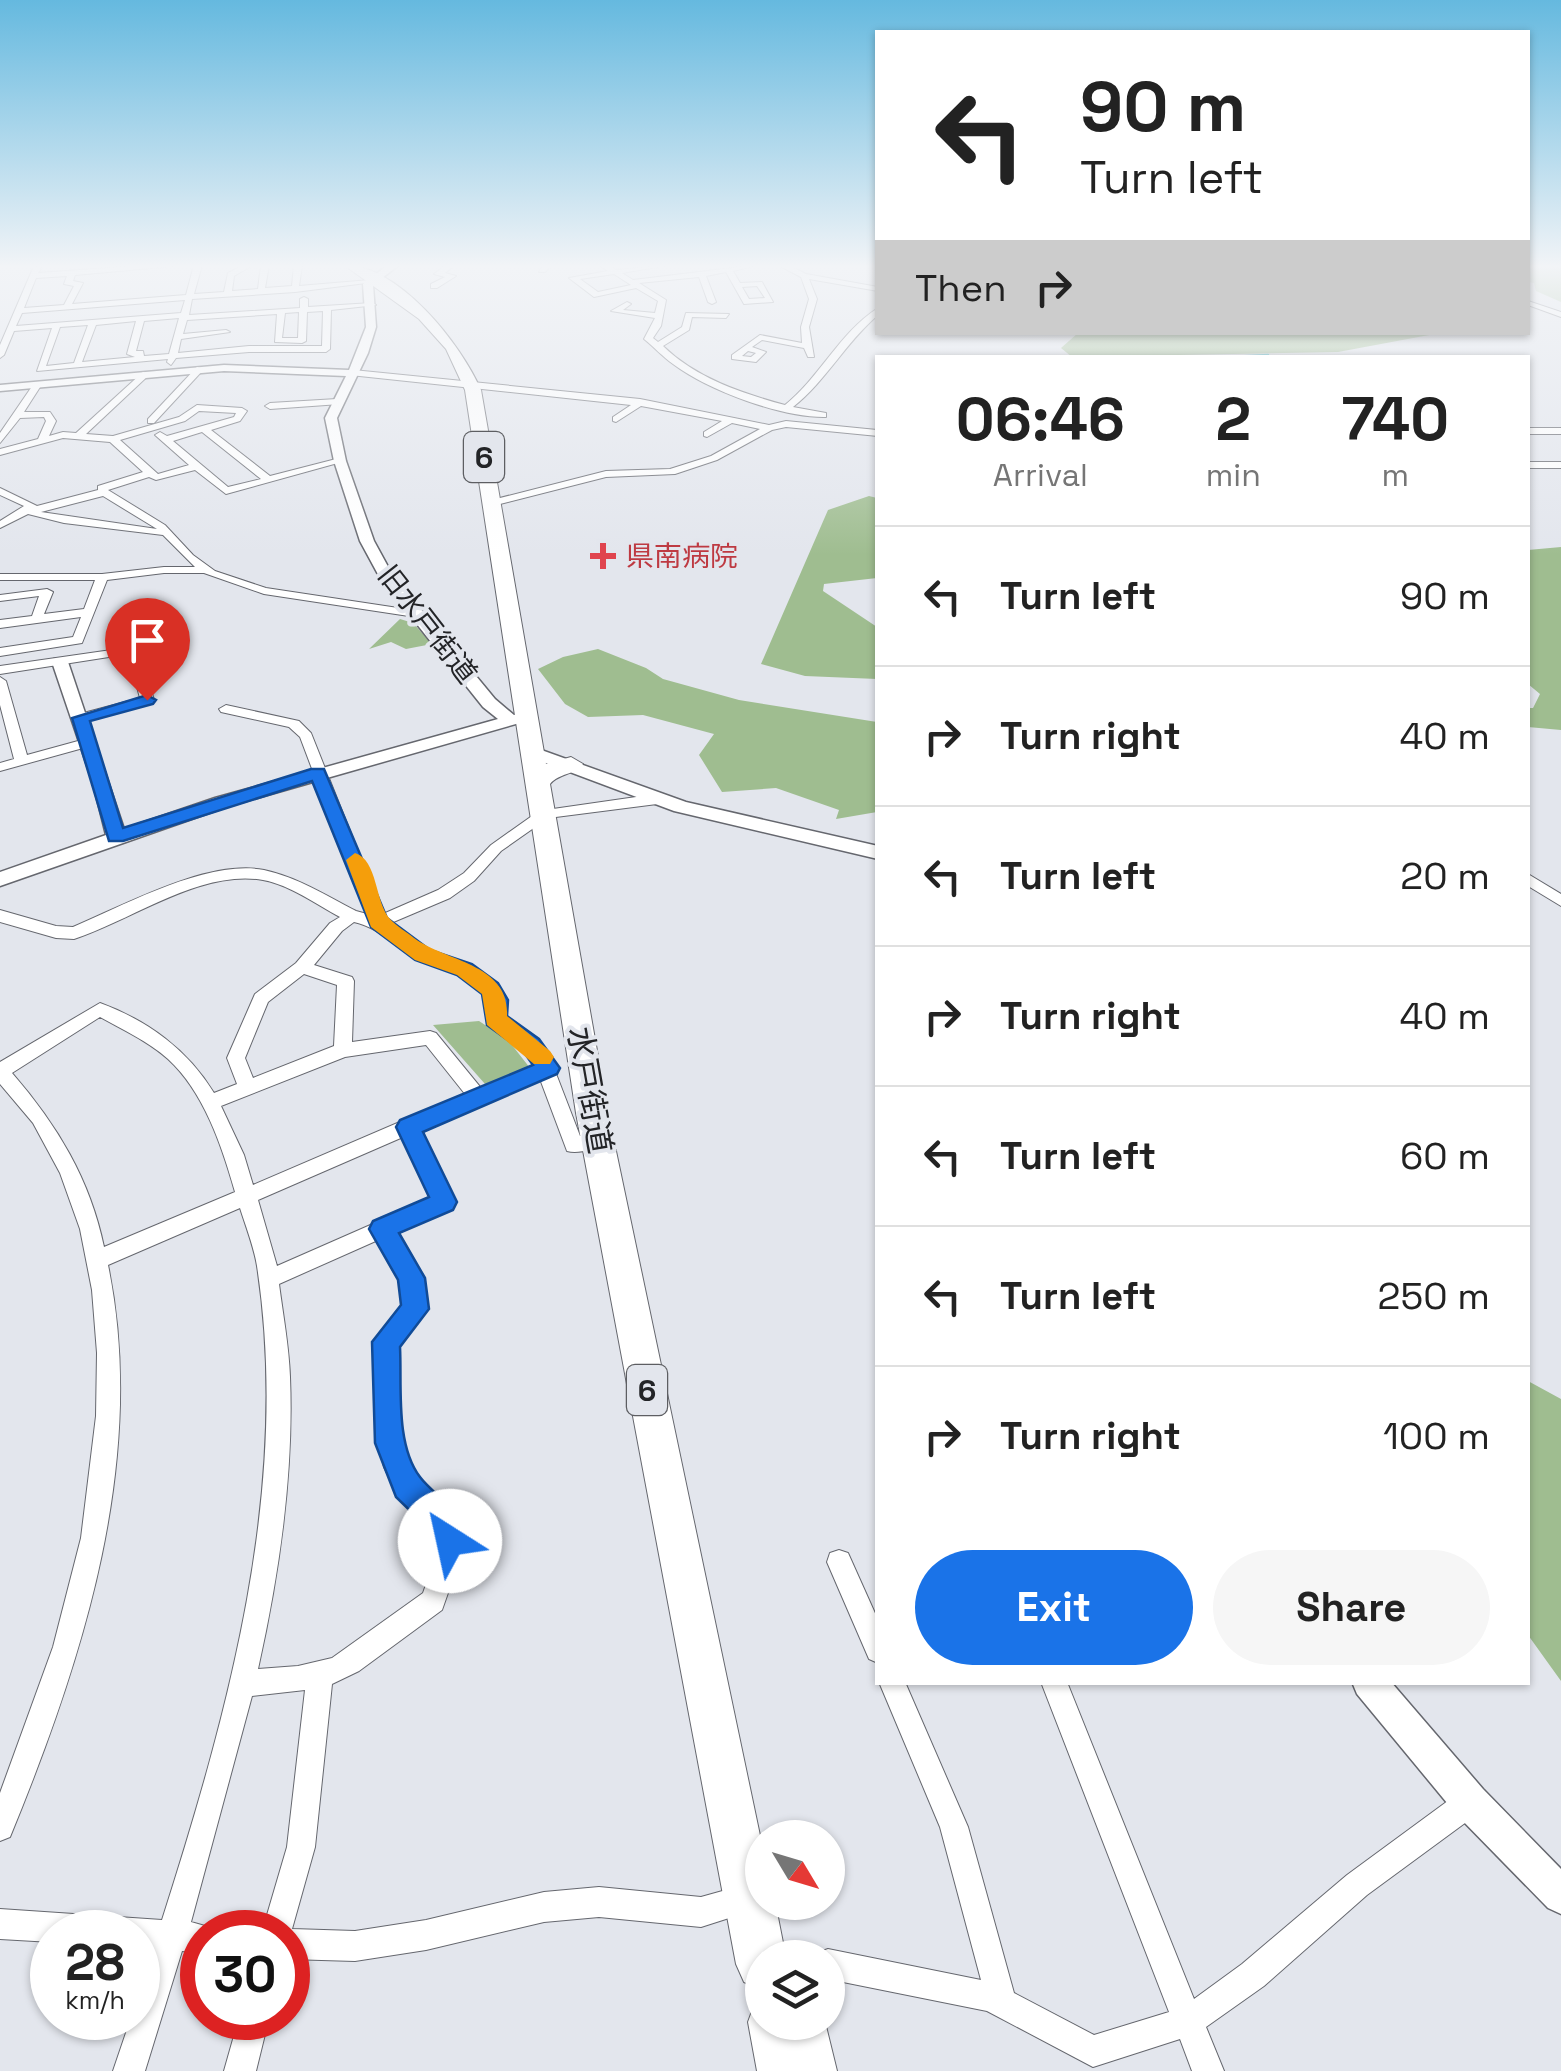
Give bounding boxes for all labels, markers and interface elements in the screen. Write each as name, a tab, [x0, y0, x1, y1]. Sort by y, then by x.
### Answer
text: 90 m	[1080, 62, 1246, 151]
icon: left	[915, 70, 1045, 200]
text: Turn left	[1080, 149, 1263, 206]
icon: right	[1026, 260, 1081, 315]
text: Then	[915, 264, 1006, 312]
text: 06:46	[956, 381, 1125, 458]
text: 2	[1215, 381, 1251, 458]
text: 740	[1342, 381, 1449, 458]
road number: 6	[464, 432, 504, 482]
text: Arrival	[993, 455, 1088, 495]
text: min	[1206, 455, 1261, 495]
text: m	[1382, 455, 1409, 495]
place label: 県南病院	[626, 538, 738, 574]
marker: 県南病院	[590, 543, 616, 569]
street label: 旧水戸街道	[371, 558, 485, 690]
icon: left	[915, 569, 970, 624]
text: Turn left	[1000, 572, 1156, 620]
text: 90 m	[1400, 572, 1490, 620]
pin	[105, 598, 190, 701]
icon: arrive	[120, 613, 175, 668]
icon: right	[915, 709, 970, 764]
text: Turn right	[1000, 712, 1181, 760]
text: 40 m	[1399, 712, 1490, 760]
icon: left	[915, 849, 970, 904]
text: Turn left	[1000, 852, 1156, 900]
text: 20 m	[1400, 852, 1490, 900]
icon: right	[915, 989, 970, 1044]
text: Turn right	[1000, 992, 1181, 1040]
text: 40 m	[1399, 992, 1490, 1040]
street label: 水戸街道	[559, 1023, 621, 1157]
icon: left	[915, 1129, 970, 1184]
text: Turn left	[1000, 1132, 1156, 1180]
text: 60 m	[1400, 1132, 1490, 1180]
icon: left	[915, 1269, 970, 1324]
text: Turn left	[1000, 1272, 1156, 1320]
text: 250 m	[1378, 1272, 1490, 1320]
road number: 6	[627, 1365, 667, 1415]
icon: right	[915, 1409, 970, 1464]
text: Turn right	[1000, 1412, 1181, 1460]
text: 100 m	[1383, 1412, 1490, 1460]
position arrow	[398, 1489, 502, 1593]
button: Exit	[915, 1550, 1193, 1665]
button: Share	[1213, 1550, 1490, 1665]
north arrow	[745, 1820, 845, 1920]
map controls	[745, 1820, 845, 2040]
speed limit sign: 30	[180, 1910, 310, 2040]
text: 28	[65, 1931, 125, 1995]
button: layers	[745, 1940, 845, 2040]
text: km/h	[65, 1984, 125, 2016]

